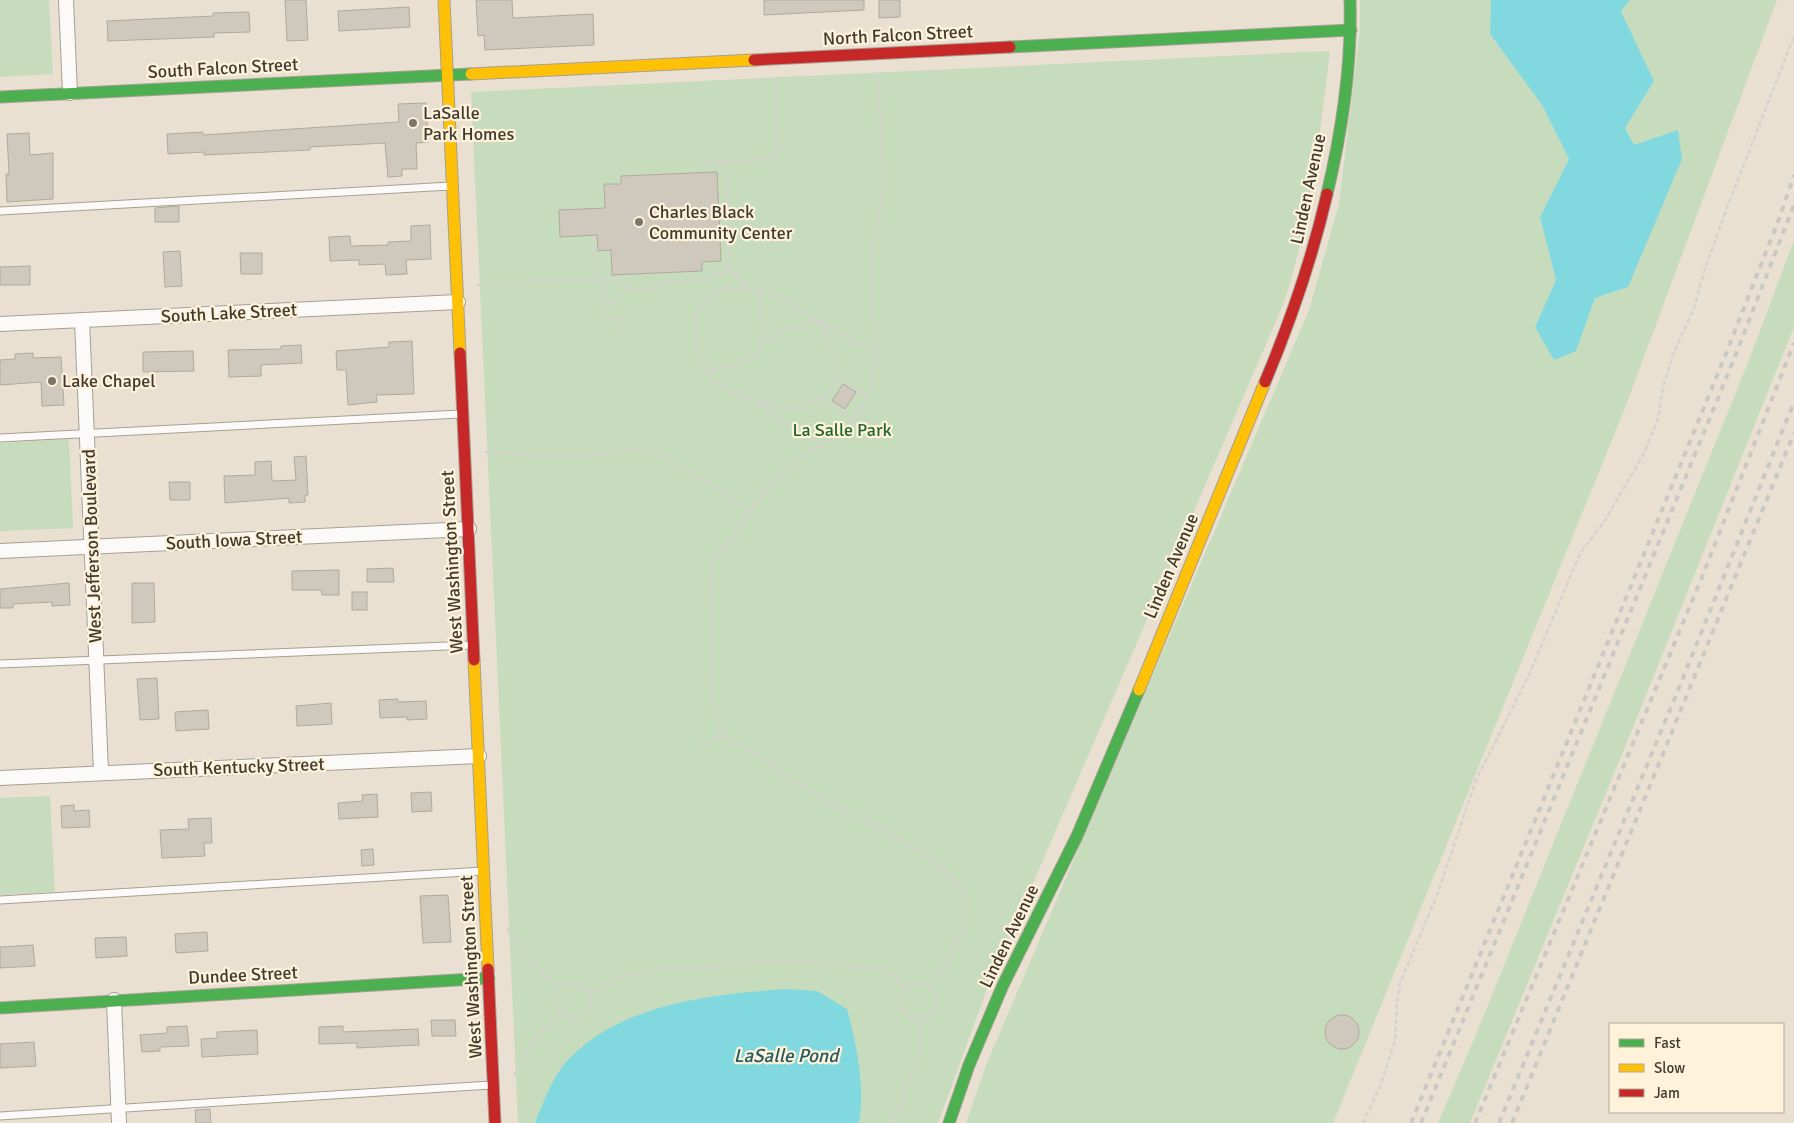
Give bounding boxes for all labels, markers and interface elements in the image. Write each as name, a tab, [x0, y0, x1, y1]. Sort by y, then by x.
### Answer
street label: North Falcon Street	[822, 20, 974, 50]
street label: South Falcon Street	[147, 53, 299, 83]
place label: LaSalle Park Homes	[423, 102, 514, 145]
marker: LaSalle Park Homes	[407, 117, 419, 129]
street label: Linden Avenue	[1286, 132, 1330, 246]
place label: Charles Black Community Center	[649, 201, 793, 244]
marker: Charles Black Community Center	[633, 216, 645, 228]
street label: South Lake Street	[160, 298, 298, 328]
place label: Lake Chapel	[62, 370, 156, 392]
marker: Lake Chapel	[46, 375, 58, 387]
park label: La Salle Park	[792, 419, 892, 441]
street label: West Jefferson Boulevard	[78, 449, 106, 643]
street label: West Washington Street	[436, 470, 468, 654]
street label: Linden Avenue	[1139, 510, 1203, 622]
street label: South Iowa Street	[165, 525, 303, 555]
street label: South Kentucky Street	[153, 753, 325, 781]
street label: West Washington Street	[455, 875, 487, 1059]
street label: Linden Avenue	[974, 881, 1044, 991]
street label: Dundee Street	[188, 961, 298, 989]
legend	[1609, 1023, 1784, 1113]
text: Fast	[1654, 1034, 1681, 1052]
water label: LaSalle Pond	[734, 1044, 840, 1068]
text: Slow	[1654, 1059, 1685, 1077]
text: Jam	[1654, 1084, 1680, 1102]

